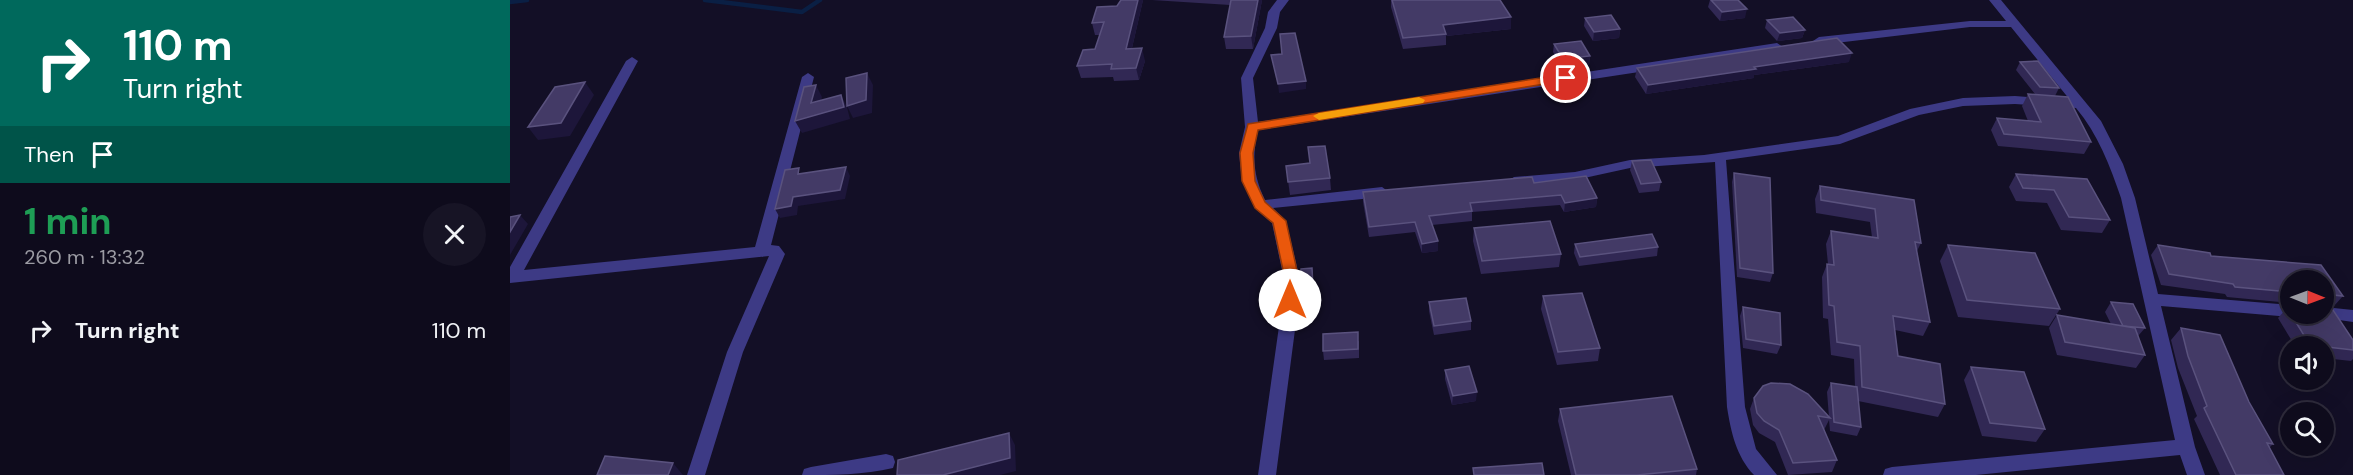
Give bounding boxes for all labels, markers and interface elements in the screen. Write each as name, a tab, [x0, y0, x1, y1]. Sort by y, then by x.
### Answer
text: 110 m	[123, 18, 233, 73]
icon: right	[24, 24, 102, 102]
pin	[1540, 52, 1591, 103]
icon: arrive	[1549, 61, 1582, 94]
text: Turn right	[123, 71, 243, 106]
icon: arrive	[86, 138, 119, 171]
text: Then	[24, 140, 74, 169]
text: 1 min	[24, 198, 112, 245]
button: close	[423, 203, 486, 266]
text: 260 m · 13:32	[24, 244, 145, 270]
position arrow	[1258, 268, 1322, 332]
north arrow	[2280, 270, 2334, 324]
map controls	[2280, 270, 2334, 456]
icon: right	[24, 314, 57, 347]
text: Turn right	[75, 316, 180, 345]
text: 110 m	[432, 316, 486, 345]
button: sound	[2280, 336, 2334, 390]
button: search	[2280, 402, 2334, 456]

